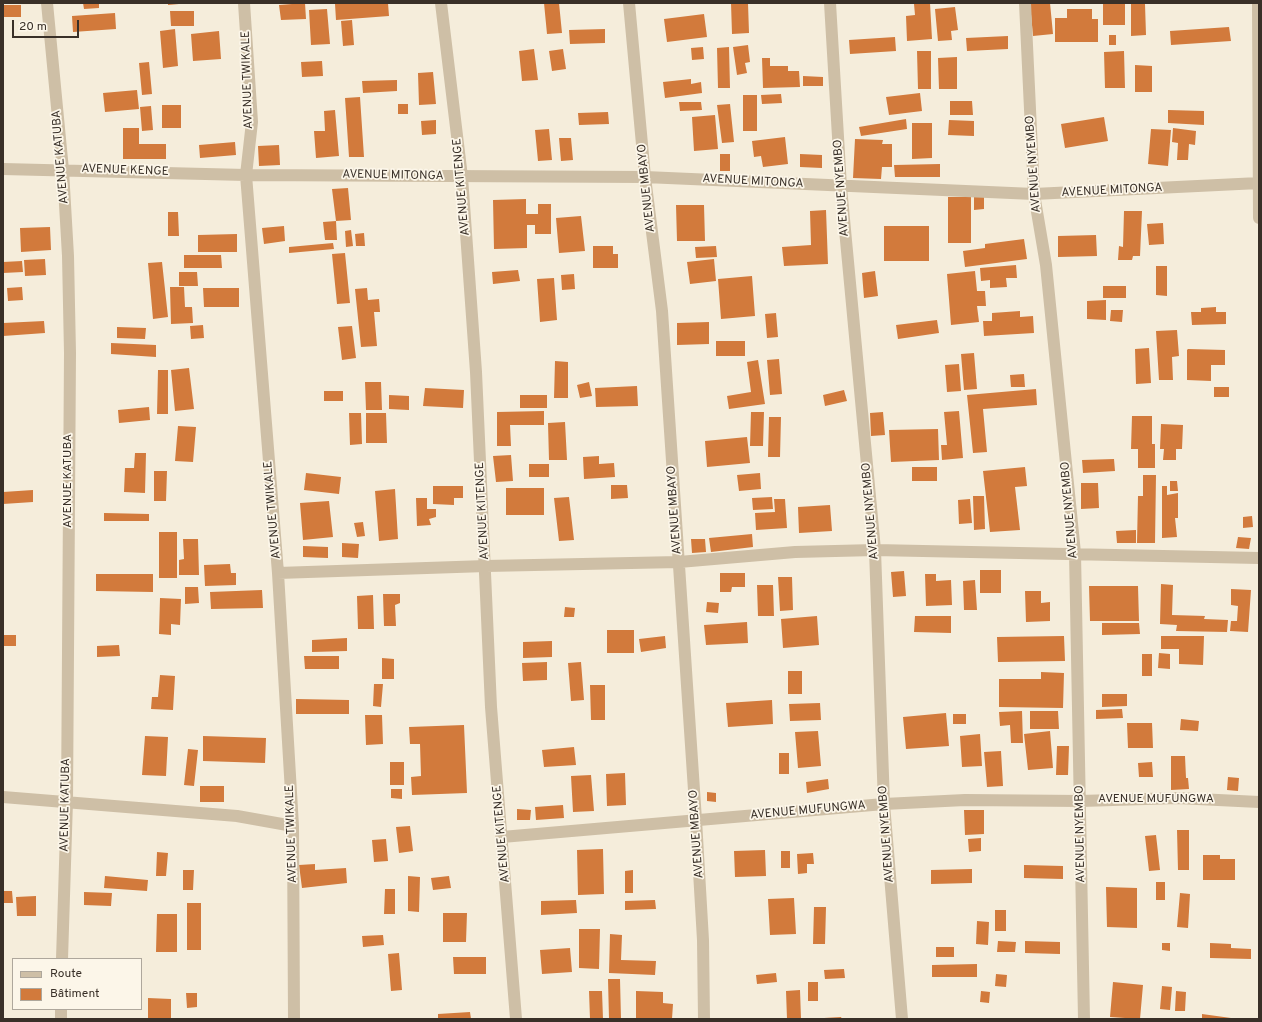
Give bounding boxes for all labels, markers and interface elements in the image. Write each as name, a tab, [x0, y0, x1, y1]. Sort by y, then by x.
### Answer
scale bar	[14, 12, 81, 38]
text: 20 m	[19, 19, 47, 35]
street label: AVENUE TWIKALE	[239, 31, 257, 129]
street label: AVENUE KATUBA	[50, 110, 72, 204]
street label: AVENUE NYEMBO	[1023, 115, 1045, 213]
street label: AVENUE KITENGE	[451, 138, 473, 236]
street label: AVENUE NYEMBO	[831, 139, 853, 237]
street label: AVENUE MBAYO	[635, 143, 659, 233]
street label: AVENUE KENGE	[81, 162, 169, 180]
street label: AVENUE MITONGA	[342, 168, 444, 184]
street label: AVENUE MITONGA	[702, 172, 804, 192]
street label: AVENUE MITONGA	[1061, 181, 1163, 201]
street label: AVENUE KATUBA	[62, 434, 76, 528]
street label: AVENUE TWIKALE	[262, 460, 284, 560]
street label: AVENUE NYEMBO	[1059, 461, 1081, 559]
street label: AVENUE KITENGE	[473, 462, 493, 560]
street label: AVENUE NYEMBO	[860, 462, 882, 560]
street label: AVENUE MBAYO	[665, 465, 685, 555]
street label: AVENUE KATUBA	[58, 758, 74, 852]
street label: AVENUE TWIKALE	[283, 785, 301, 883]
street label: AVENUE KITENGE	[491, 785, 513, 883]
street label: AVENUE NYEMBO	[876, 785, 898, 883]
street label: AVENUE NYEMBO	[1073, 785, 1089, 883]
street label: AVENUE MBAYO	[687, 789, 707, 879]
street label: AVENUE MUFUNGWA	[1098, 793, 1214, 807]
street label: AVENUE MUFUNGWA	[750, 799, 866, 823]
legend	[12, 958, 142, 1010]
text: Route	[50, 966, 82, 982]
text: Bâtiment	[50, 986, 100, 1002]

